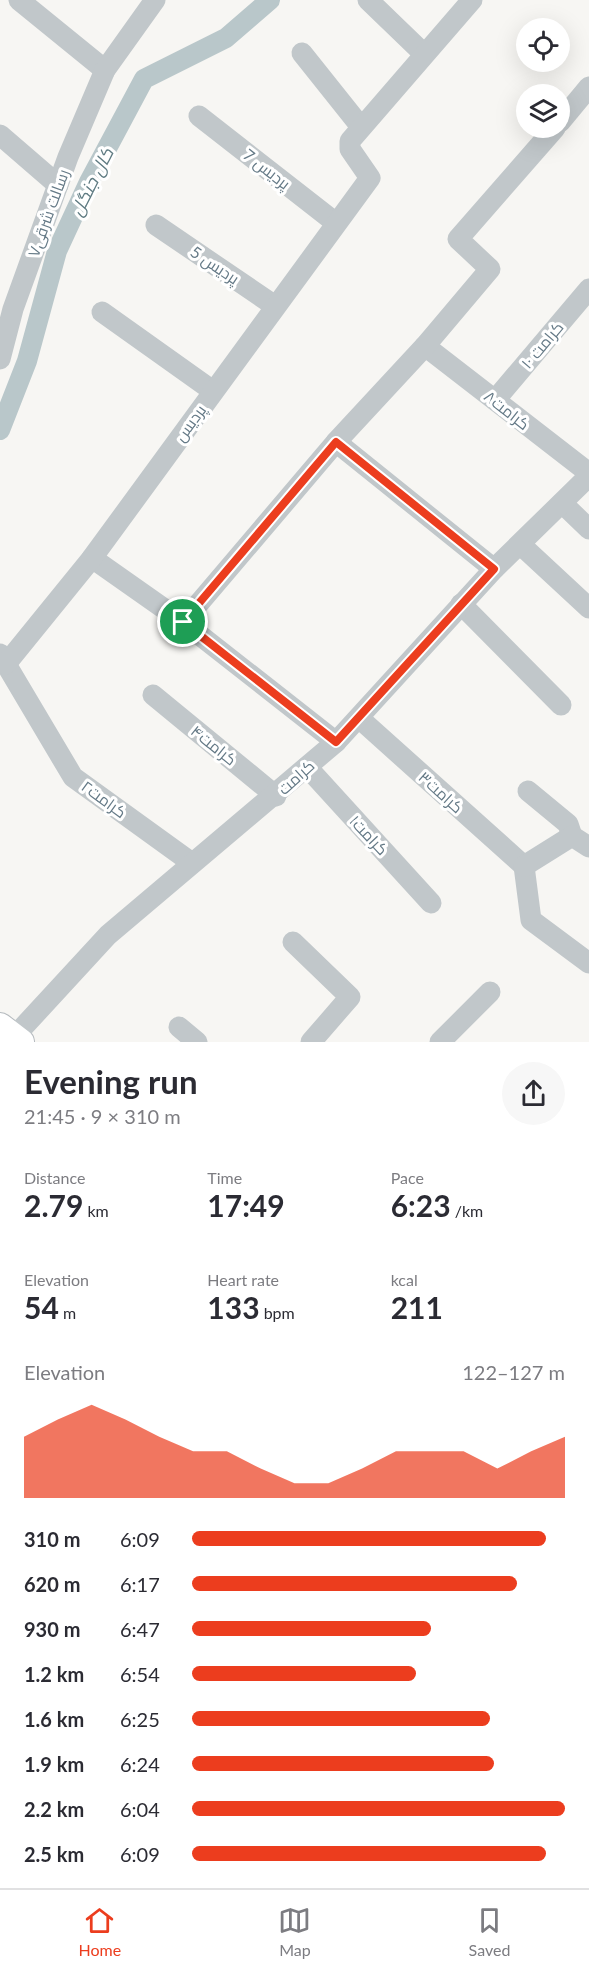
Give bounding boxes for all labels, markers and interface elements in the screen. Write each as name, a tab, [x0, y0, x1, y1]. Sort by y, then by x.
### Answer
map controls	[516, 18, 570, 138]
button: locate	[516, 18, 570, 72]
button: layers	[516, 84, 570, 138]
water label: کال جنگل	[65, 143, 119, 220]
street label: پردیس 7	[238, 144, 295, 196]
street label: رسالت شرقی۷	[23, 166, 74, 260]
street label: پردیس 5	[186, 241, 244, 291]
street label: کرامت ۱۰	[517, 317, 567, 373]
street label: کرامت۸	[480, 386, 534, 434]
street label: پردیس	[170, 400, 212, 447]
pin	[157, 596, 208, 647]
icon: arrive	[166, 605, 199, 638]
street label: کرامت۴	[187, 721, 241, 769]
street label: کرامت	[274, 755, 318, 799]
street label: کرامت۳	[415, 767, 467, 817]
street label: کرامت۲	[78, 776, 130, 822]
street label: کرامت۱	[346, 811, 392, 859]
text: Evening run	[24, 1061, 198, 1101]
button: share	[502, 1062, 565, 1125]
text: 21:45 · 9 × 310 m	[24, 1104, 181, 1128]
text: Distance	[24, 1168, 85, 1187]
text: Time	[207, 1168, 242, 1187]
text: Pace	[391, 1168, 424, 1187]
text: 2.79	[24, 1187, 83, 1223]
text: 17:49	[207, 1187, 285, 1223]
text: 6:23	[391, 1187, 451, 1223]
text: km	[83, 1201, 109, 1220]
text: /km	[451, 1201, 483, 1220]
text: Elevation	[24, 1270, 89, 1289]
text: Heart rate	[207, 1270, 279, 1289]
text: kcal	[391, 1270, 418, 1289]
text: 54	[24, 1289, 59, 1325]
text: 133	[207, 1289, 260, 1325]
text: 211	[391, 1289, 443, 1325]
text: m	[59, 1303, 76, 1322]
text: bpm	[260, 1303, 295, 1322]
text: Elevation	[24, 1360, 105, 1384]
text: 122–127 m	[462, 1360, 565, 1384]
text: 310 m	[24, 1527, 80, 1551]
text: 6:09	[120, 1527, 160, 1551]
text: 620 m	[24, 1572, 80, 1596]
text: 6:17	[120, 1572, 160, 1596]
text: 930 m	[24, 1617, 80, 1641]
text: 6:47	[120, 1617, 160, 1641]
text: 1.2 km	[24, 1662, 84, 1686]
text: 6:54	[120, 1662, 160, 1686]
text: 1.6 km	[24, 1707, 84, 1731]
text: 6:25	[120, 1707, 160, 1731]
text: 1.9 km	[24, 1752, 84, 1776]
text: 6:24	[120, 1752, 160, 1776]
text: 2.2 km	[24, 1797, 84, 1821]
text: 6:04	[120, 1797, 160, 1821]
text: 2.5 km	[24, 1842, 84, 1866]
text: 6:09	[120, 1842, 160, 1866]
tab: Home	[79, 1904, 121, 1959]
tab: Map	[278, 1904, 311, 1959]
tab: Saved	[469, 1904, 510, 1959]

